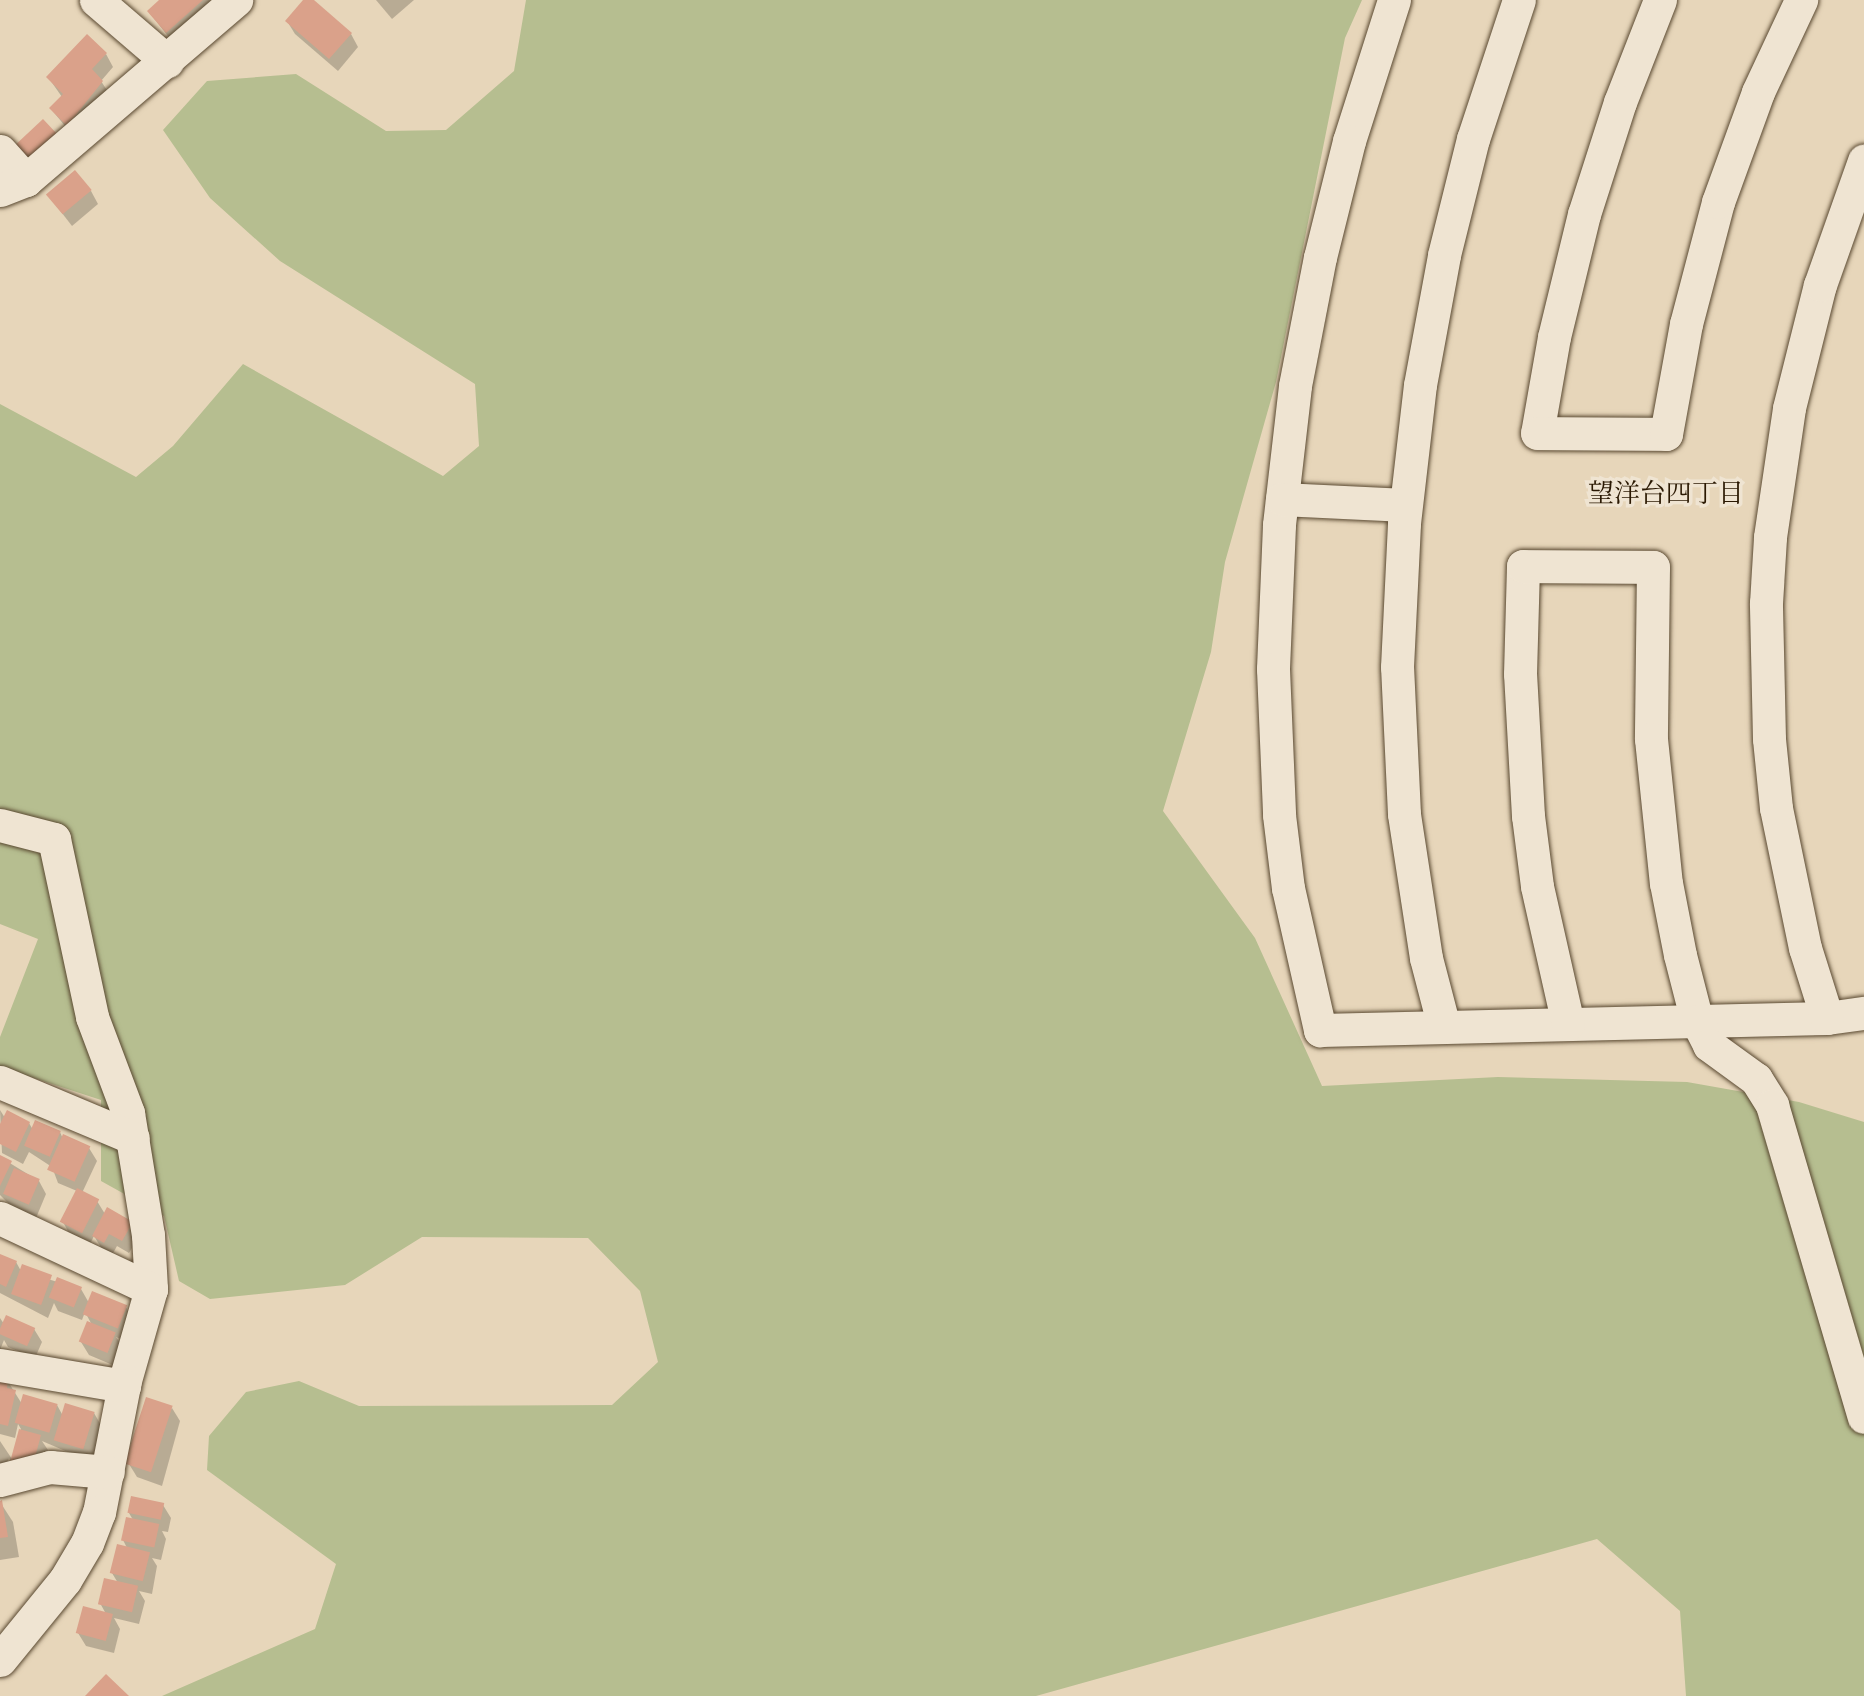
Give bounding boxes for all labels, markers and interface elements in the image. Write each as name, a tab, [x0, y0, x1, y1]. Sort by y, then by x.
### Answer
district label: 望洋台四丁目	[1588, 479, 1744, 511]

